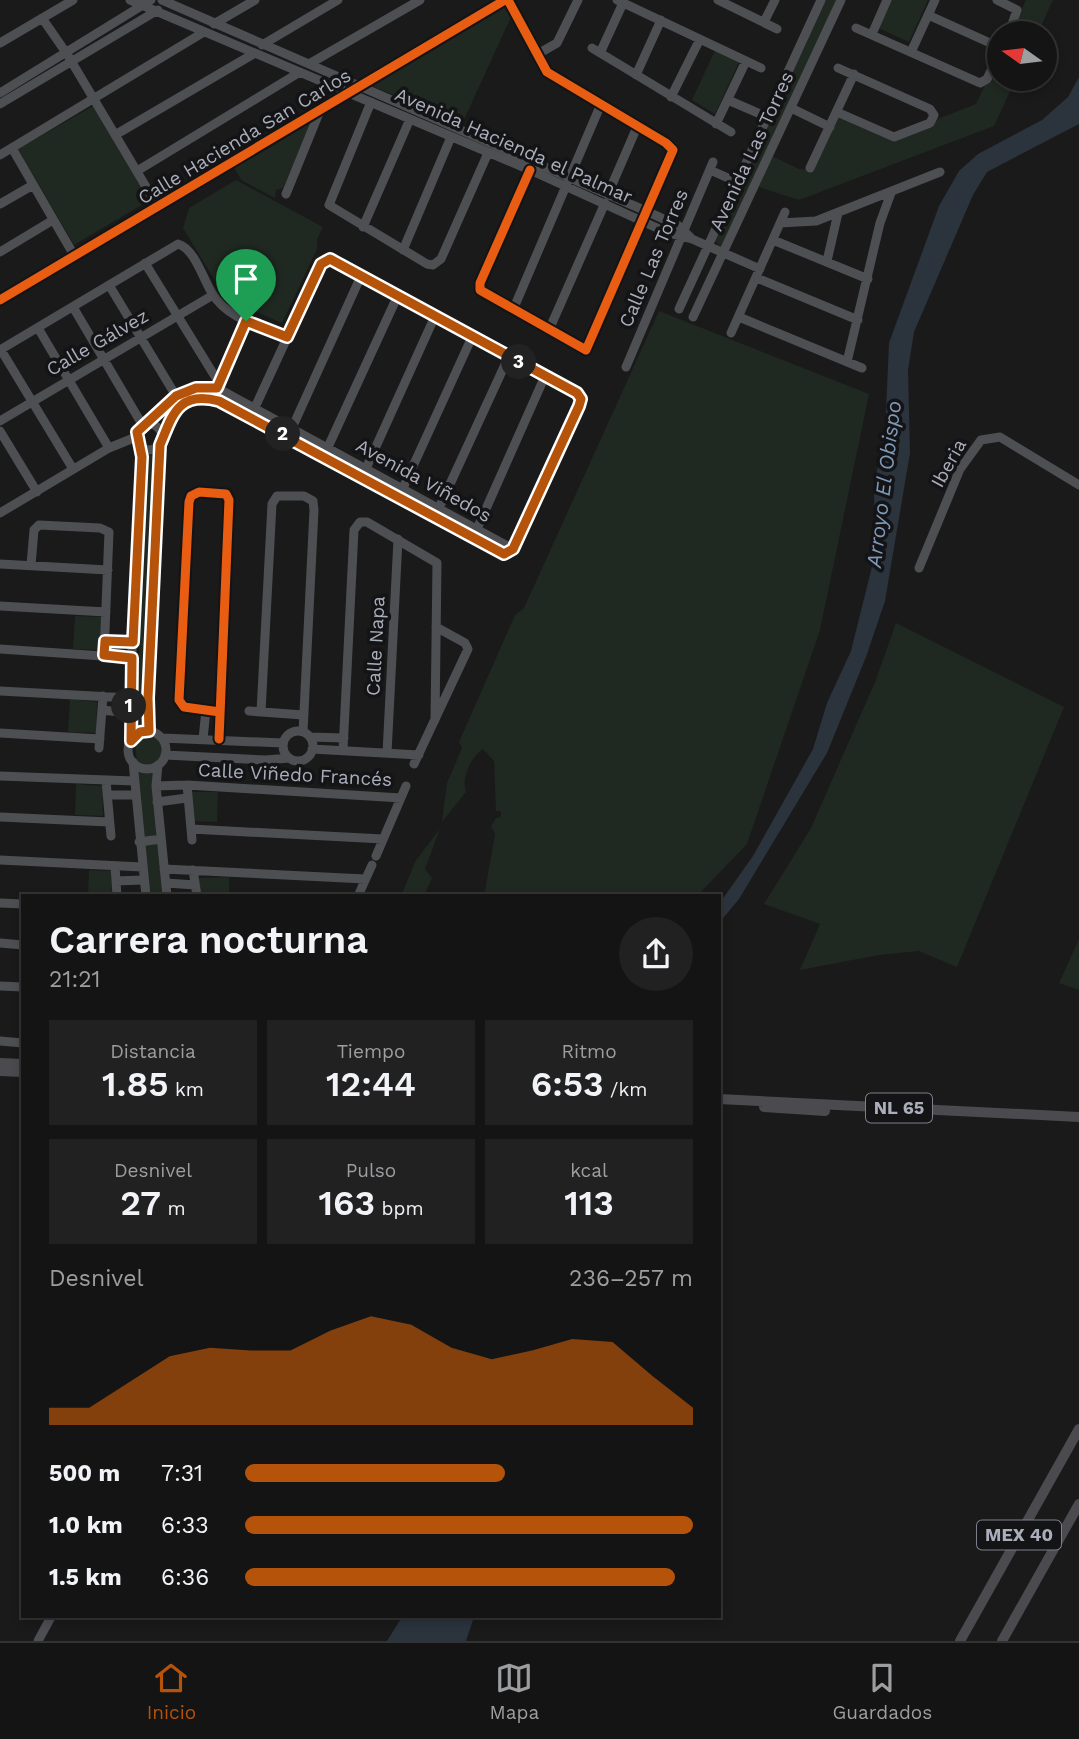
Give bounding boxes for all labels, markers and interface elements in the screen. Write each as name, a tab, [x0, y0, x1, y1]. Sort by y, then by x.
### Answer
north arrow	[987, 21, 1057, 91]
map controls	[987, 21, 1057, 91]
street label: Calle Hacienda San Carlos	[134, 64, 355, 209]
street label: Avenida Las Torres	[704, 68, 799, 235]
street label: Avenida Hacienda el Palmar	[392, 83, 636, 208]
street label: Calle Las Torres	[614, 186, 693, 331]
pin	[216, 249, 276, 321]
icon: arrive	[227, 260, 265, 298]
street label: Calle Gálvez	[42, 304, 152, 381]
pin: 3	[502, 344, 536, 380]
text: 3	[513, 350, 524, 373]
water label: Arroyo El Obispo	[861, 399, 906, 570]
pin: 2	[266, 416, 300, 452]
text: 2	[277, 422, 288, 445]
street label: Avenida Viñedos	[352, 434, 495, 527]
street label: Iberia	[926, 435, 971, 492]
street label: Calle Napa	[361, 595, 390, 697]
pin: 1	[111, 688, 146, 724]
text: 1	[124, 694, 133, 717]
street label: Calle Viñedo Francés	[197, 758, 393, 791]
button: share	[619, 917, 693, 991]
text: Carrera nocturna	[49, 918, 368, 962]
text: 21:21	[49, 966, 101, 993]
text: Distancia	[110, 1040, 196, 1063]
text: Tiempo	[337, 1040, 405, 1063]
text: Ritmo	[561, 1040, 617, 1063]
text: 1.85	[102, 1063, 169, 1105]
text: 12:44	[326, 1063, 416, 1105]
text: 6:53	[531, 1063, 604, 1105]
text: km	[169, 1078, 204, 1101]
text: /km	[604, 1078, 647, 1101]
road number: NL 65	[866, 1093, 932, 1122]
text: Desnivel	[114, 1159, 192, 1182]
text: Pulso	[346, 1159, 396, 1182]
text: kcal	[570, 1159, 608, 1182]
text: 27	[120, 1182, 161, 1224]
text: 163	[318, 1182, 375, 1224]
text: 113	[564, 1182, 614, 1224]
text: m	[161, 1197, 186, 1220]
text: bpm	[375, 1197, 424, 1220]
text: Desnivel	[49, 1265, 144, 1292]
text: 236–257 m	[569, 1265, 693, 1292]
text: 500 m	[49, 1460, 120, 1487]
text: 7:31	[161, 1460, 203, 1487]
text: 1.0 km	[49, 1512, 123, 1539]
text: 6:33	[161, 1512, 209, 1539]
road number: MEX 40	[977, 1520, 1061, 1550]
text: 1.5 km	[49, 1564, 122, 1591]
text: 6:36	[161, 1564, 209, 1591]
tab: Inicio	[147, 1659, 196, 1724]
tab: Mapa	[490, 1659, 539, 1724]
tab: Guardados	[833, 1659, 932, 1724]

